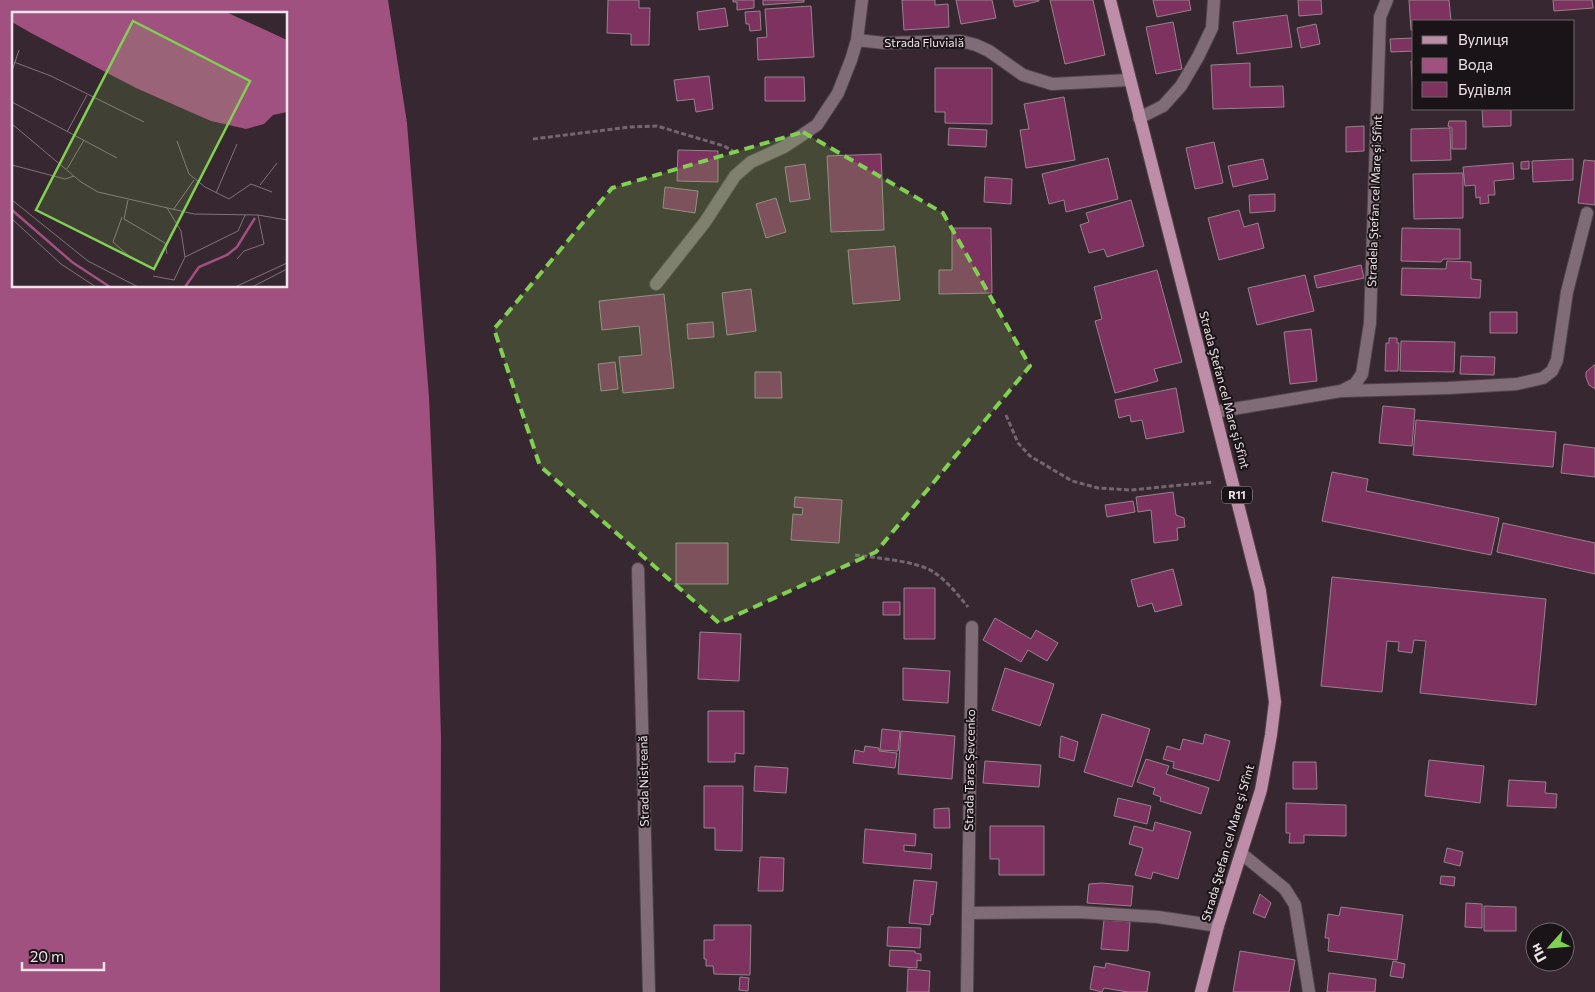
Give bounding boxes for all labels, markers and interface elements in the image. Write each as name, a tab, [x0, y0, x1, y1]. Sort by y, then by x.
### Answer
inset map	[12, 12, 288, 288]
legend	[1412, 20, 1575, 110]
text: Вулиця	[1458, 30, 1509, 48]
street label: Strada Fluvială	[884, 35, 964, 49]
text: Вода	[1458, 55, 1493, 73]
text: Будівля	[1458, 80, 1511, 98]
street label: Stradela Ștefan cel Mare și Sfînt	[1364, 115, 1385, 287]
street label: Strada Ştefan cel Mare şi Sfînt	[1197, 309, 1253, 470]
road number: R11	[1222, 486, 1252, 504]
street label: Strada Taras Șevcenko	[961, 709, 978, 831]
street label: Strada Nistreană	[635, 735, 651, 827]
street label: Strada Ştefan cel Mare şi Sfînt	[1198, 763, 1256, 923]
north arrow	[1525, 922, 1575, 972]
scale bar	[22, 940, 105, 972]
text: Пн	[1526, 941, 1550, 965]
text: 20 m	[30, 947, 64, 965]

